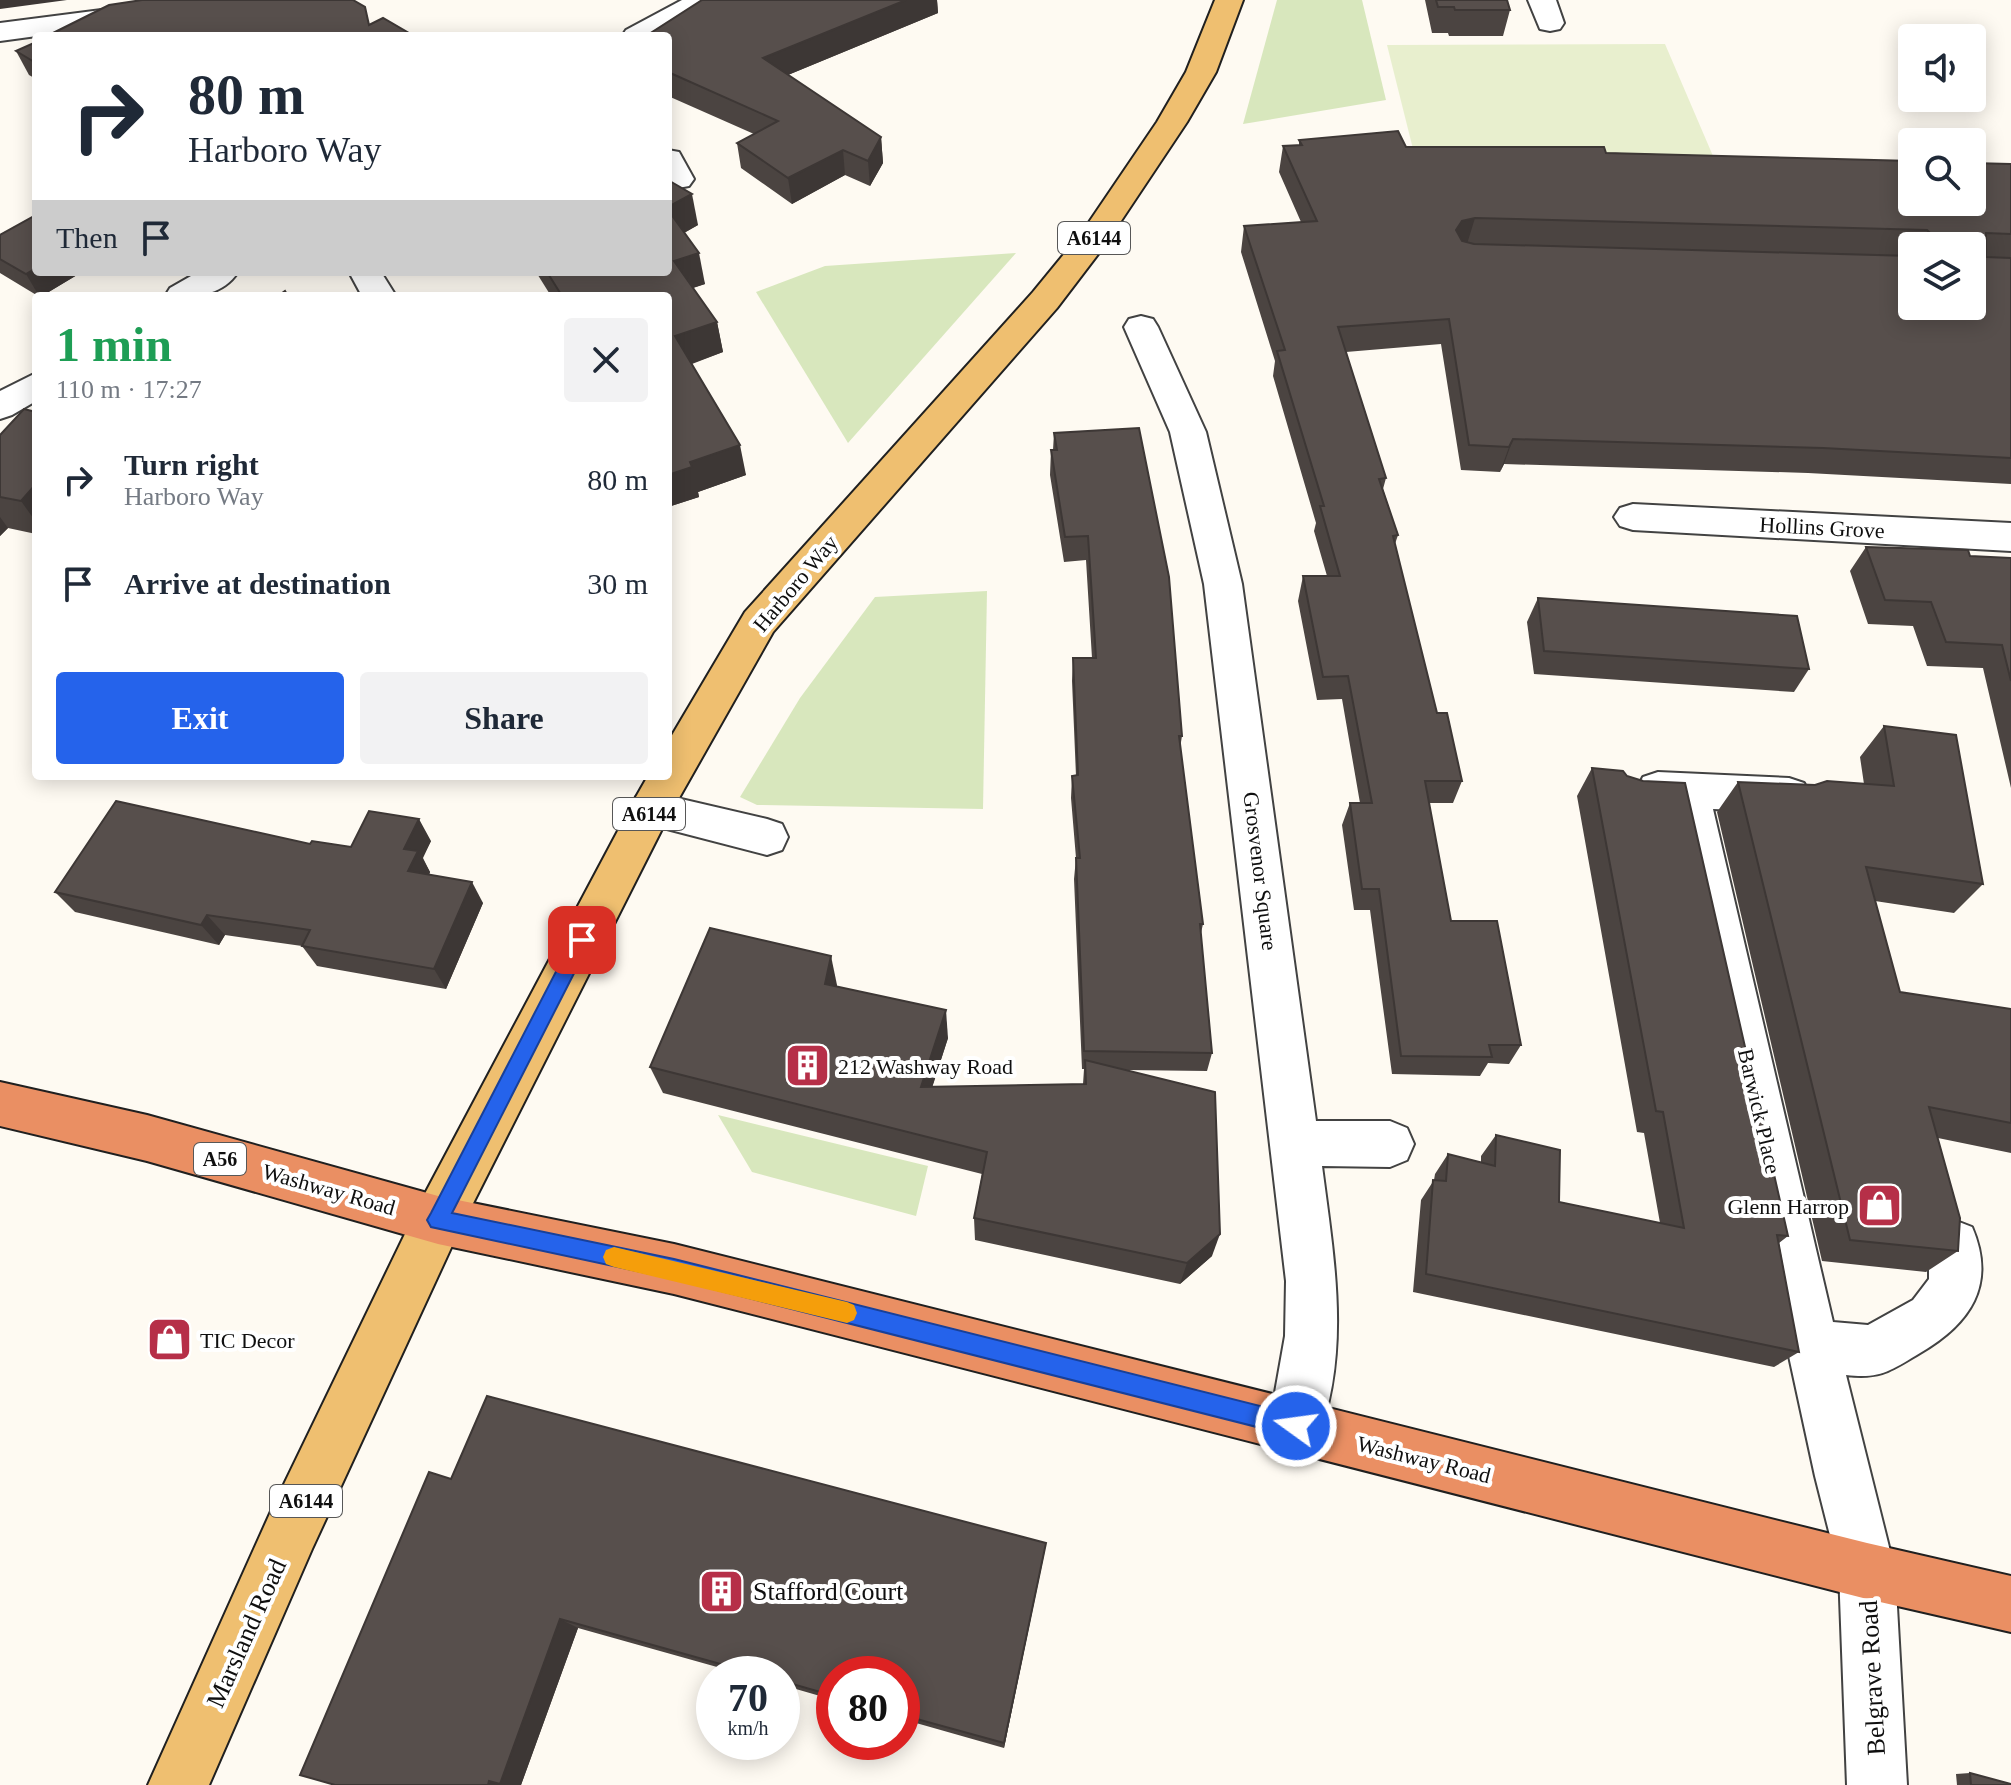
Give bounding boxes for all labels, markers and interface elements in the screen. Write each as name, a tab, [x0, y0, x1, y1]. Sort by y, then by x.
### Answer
map controls	[1898, 24, 1986, 320]
button: sound	[1898, 24, 1986, 112]
icon: right	[56, 64, 160, 168]
text: 80 m	[188, 64, 305, 126]
button: search	[1898, 128, 1986, 216]
text: Harboro Way	[188, 130, 381, 170]
icon: arrive	[134, 216, 178, 260]
text: Then	[56, 221, 118, 254]
road number: A6144	[1058, 222, 1130, 254]
button: layers	[1898, 232, 1986, 320]
text: 1 min	[56, 318, 172, 371]
button: close	[564, 318, 648, 402]
text: 110 m · 17:27	[56, 375, 202, 404]
text: Turn right	[124, 448, 259, 481]
icon: right	[56, 458, 100, 502]
text: 80 m	[587, 463, 648, 496]
text: Harboro Way	[124, 482, 264, 511]
street label: Hollins Grove	[1759, 512, 1885, 543]
street label: Harboro Way	[748, 530, 843, 637]
icon: arrive	[56, 562, 100, 606]
text: Arrive at destination	[124, 567, 391, 600]
text: 30 m	[587, 567, 648, 600]
button: Exit	[56, 672, 344, 764]
button: Share	[360, 672, 648, 764]
street label: Grosvenor Square	[1238, 790, 1283, 952]
road number: A6144	[613, 798, 685, 830]
pin	[548, 906, 616, 974]
icon: arrive	[560, 918, 604, 962]
building icon: 212 Washway Road	[783, 1042, 831, 1090]
street label: Barwick Place	[1733, 1046, 1786, 1176]
place label: 212 Washway Road	[838, 1054, 1013, 1079]
road number: A56	[194, 1143, 246, 1175]
street label: Washway Road	[260, 1159, 398, 1220]
shop icon: Glenn Harrop	[1856, 1182, 1904, 1230]
place label: Glenn Harrop	[1727, 1194, 1849, 1219]
shop icon: TIC Decor	[145, 1316, 193, 1364]
place label: TIC Decor	[200, 1328, 295, 1353]
position arrow	[1254, 1384, 1338, 1468]
street label: Washway Road	[1354, 1431, 1493, 1488]
road number: A6144	[270, 1485, 342, 1517]
street label: Marsland Road	[201, 1554, 292, 1712]
building icon: Stafford Court	[698, 1567, 746, 1615]
place label: Stafford Court	[753, 1577, 904, 1606]
street label: Belgrave Road	[1854, 1600, 1891, 1756]
speed limit sign: 80	[816, 1656, 920, 1760]
text: 70	[728, 1675, 768, 1720]
text: km/h	[727, 1717, 769, 1739]

